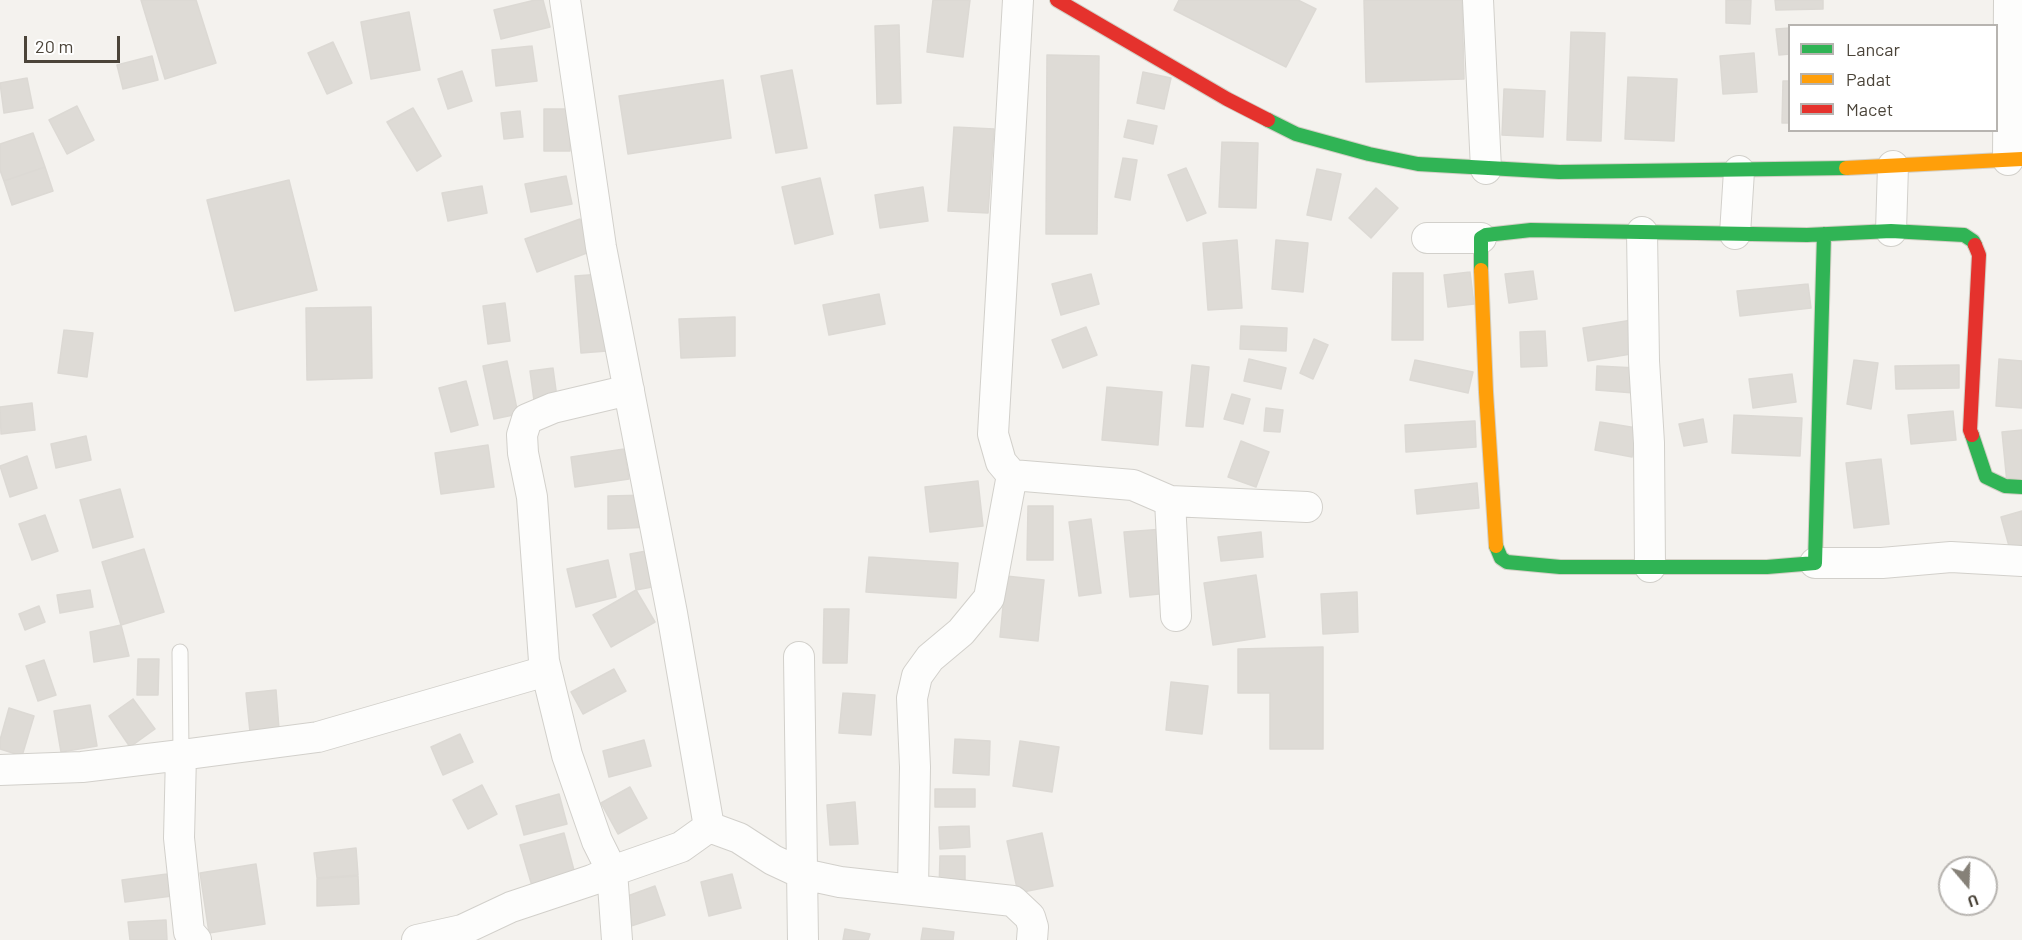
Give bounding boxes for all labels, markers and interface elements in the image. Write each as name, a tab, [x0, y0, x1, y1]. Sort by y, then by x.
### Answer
scale bar	[27, 24, 123, 62]
legend	[1788, 24, 1998, 132]
text: 20 m	[35, 35, 73, 57]
text: Lancar	[1846, 38, 1900, 60]
text: Padat	[1846, 68, 1891, 90]
text: Macet	[1846, 98, 1893, 120]
north arrow	[1938, 856, 1998, 916]
text: U	[1966, 891, 1981, 912]

